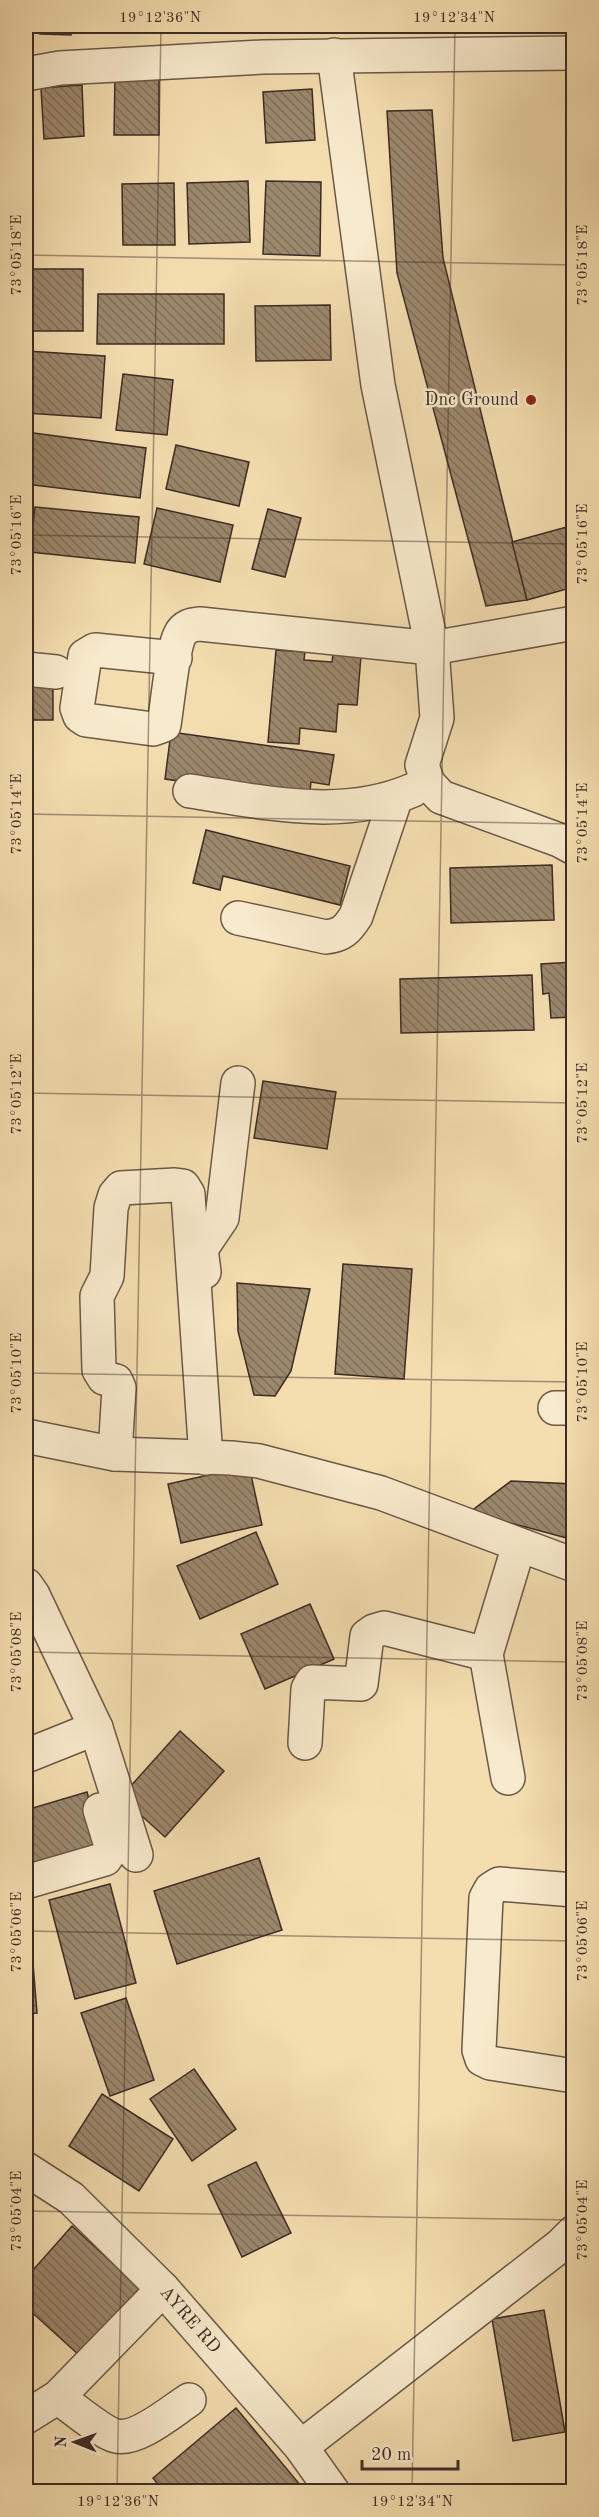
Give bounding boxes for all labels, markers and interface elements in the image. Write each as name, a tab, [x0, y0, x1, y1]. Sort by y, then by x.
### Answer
text: 19°12'36"N	[119, 11, 201, 26]
text: 19°12'34"N	[413, 11, 495, 26]
text: 73°05'18"E	[10, 215, 25, 295]
text: 73°05'18"E	[576, 225, 591, 305]
place label: Dnc Ground	[424, 391, 519, 409]
marker: Dnc Ground	[524, 393, 538, 407]
text: 73°05'16"E	[10, 495, 25, 575]
text: 73°05'16"E	[576, 504, 591, 584]
text: 73°05'14"E	[10, 774, 25, 854]
text: 73°05'14"E	[576, 783, 591, 863]
text: 73°05'12"E	[10, 1054, 25, 1134]
text: 73°05'12"E	[576, 1063, 591, 1143]
text: 73°05'10"E	[10, 1333, 25, 1413]
text: 73°05'10"E	[576, 1342, 591, 1422]
text: 73°05'08"E	[10, 1612, 25, 1692]
text: 73°05'08"E	[576, 1621, 591, 1701]
text: 73°05'06"E	[10, 1892, 25, 1972]
text: 73°05'06"E	[576, 1901, 591, 1981]
text: 73°05'04"E	[10, 2171, 25, 2251]
text: 73°05'04"E	[576, 2180, 591, 2260]
street label: AYRE RD	[156, 2283, 224, 2357]
north arrow	[45, 2412, 105, 2472]
scale bar	[362, 2433, 458, 2471]
text: N	[54, 2435, 70, 2448]
text: 20 m	[371, 2446, 411, 2464]
text: 19°12'36"N	[77, 2495, 159, 2510]
text: 19°12'34"N	[371, 2495, 453, 2510]

